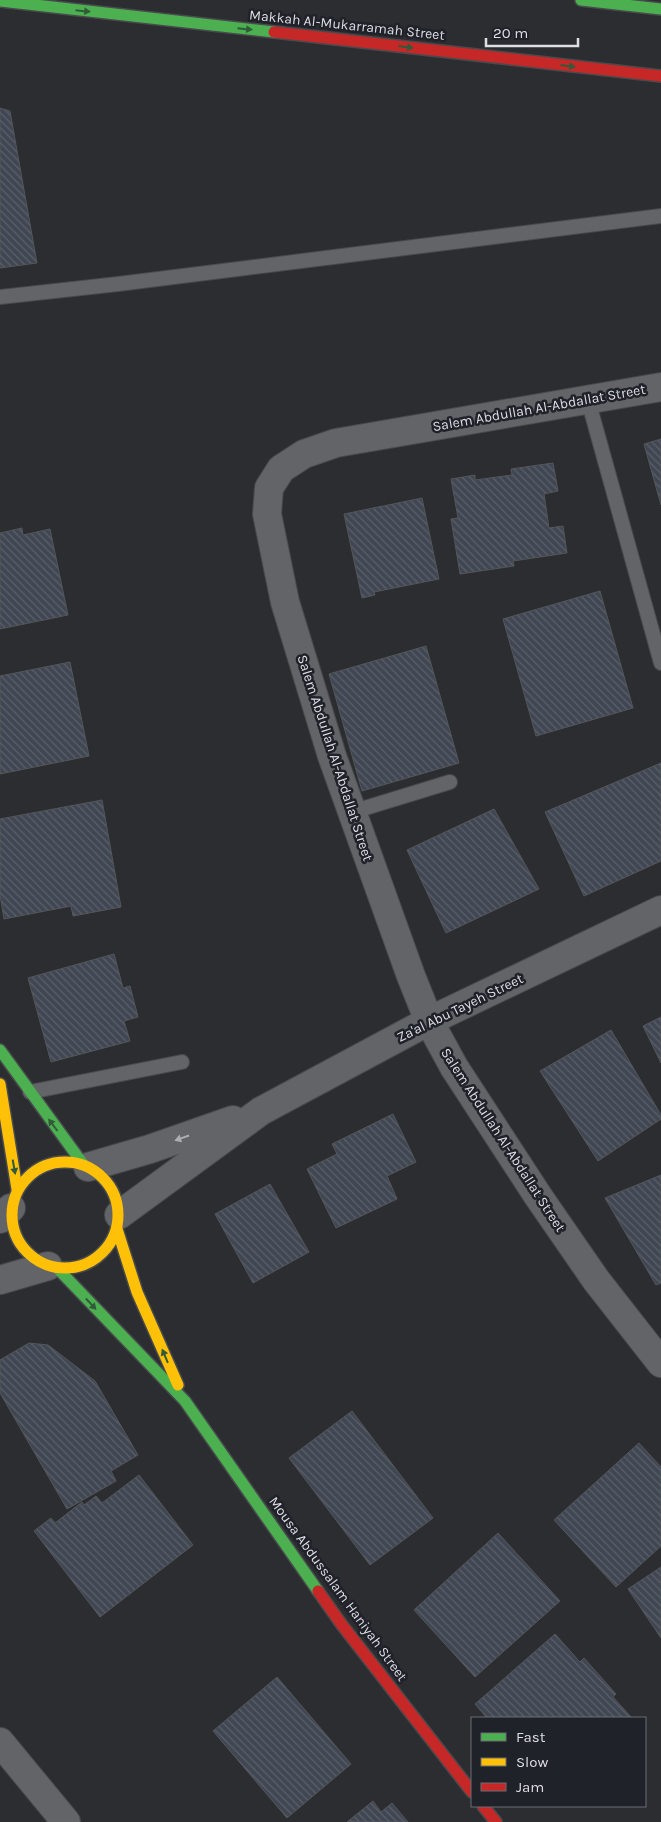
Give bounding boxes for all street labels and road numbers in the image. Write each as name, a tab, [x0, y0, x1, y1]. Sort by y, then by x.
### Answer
street label: Makkah Al-Mukarramah Street	[248, 6, 446, 44]
street label: Salem Abdullah Al-Abdallat Street	[431, 381, 647, 435]
street label: Salem Abdullah Al-Abdallat Street	[294, 653, 376, 863]
street label: Za'al Abu Tayeh Street	[394, 970, 526, 1046]
street label: Salem Abdullah Al-Abdallat Street	[437, 1045, 569, 1235]
street label: Mousa Abdussalam Haniyah Street	[265, 1493, 411, 1685]

